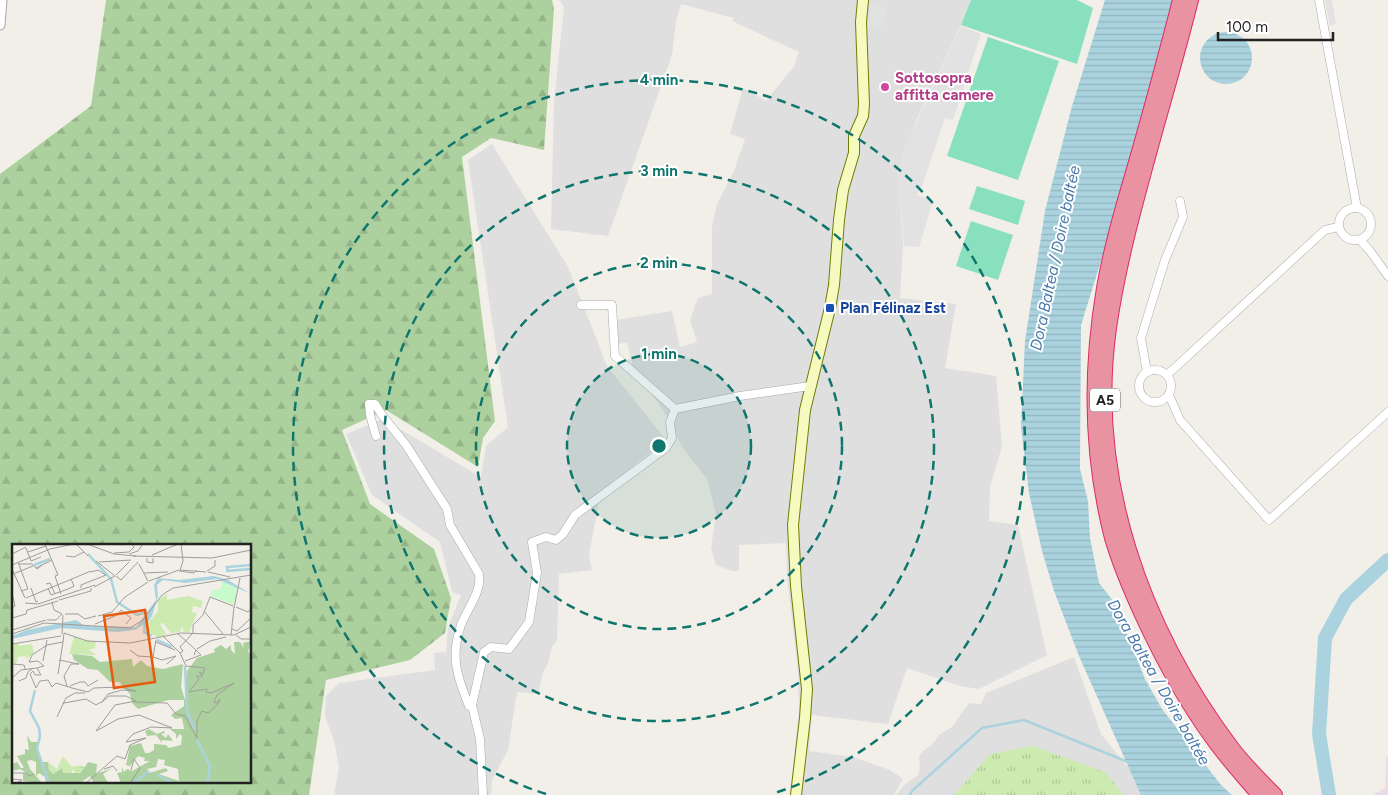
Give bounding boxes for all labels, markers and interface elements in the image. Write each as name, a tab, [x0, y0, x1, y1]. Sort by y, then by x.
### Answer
scale bar	[1218, 10, 1333, 42]
text: 100 m	[1226, 18, 1268, 36]
place label: Sottosopra affitta camere	[895, 69, 994, 104]
text: 4 min	[640, 71, 678, 89]
marker: Sottosopra affitta camere	[879, 81, 891, 93]
text: 3 min	[640, 162, 678, 180]
water label: Dora Baltea / Doire baltée	[1026, 164, 1084, 352]
text: 2 min	[640, 254, 678, 272]
place label: Plan Félinaz Est	[840, 299, 946, 317]
marker: Plan Félinaz Est	[824, 302, 836, 314]
text: 1 min	[641, 345, 677, 363]
road number: A5	[1090, 388, 1120, 412]
centre of rings	[650, 437, 668, 455]
inset map	[12, 544, 251, 782]
water label: Dora Baltea / Doire baltée	[1104, 596, 1214, 769]

